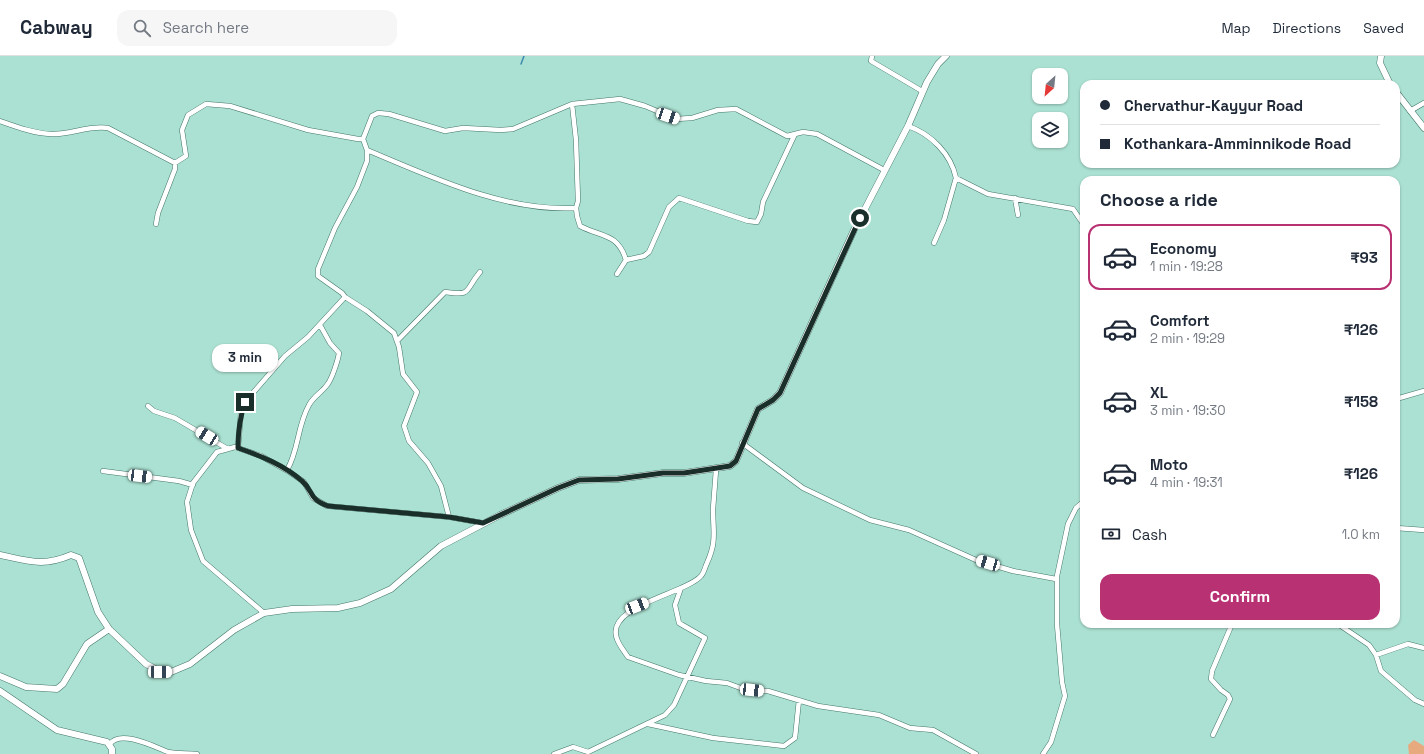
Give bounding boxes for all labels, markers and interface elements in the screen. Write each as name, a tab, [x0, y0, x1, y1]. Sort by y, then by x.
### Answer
search box	[117, 10, 397, 46]
text: Cabway	[20, 15, 93, 40]
icon: search	[131, 17, 153, 39]
text: Search here	[163, 18, 249, 37]
text: Map	[1221, 19, 1251, 37]
text: Directions	[1273, 19, 1341, 37]
text: Saved	[1363, 19, 1404, 37]
north arrow	[1032, 68, 1068, 104]
map controls	[1032, 68, 1068, 148]
text: Chervathur-Kayyur Road	[1124, 96, 1303, 115]
car	[655, 106, 681, 126]
button: layers	[1032, 112, 1068, 148]
text: Kothankara-Amminnikode Road	[1124, 134, 1351, 153]
text: Choose a ride	[1100, 188, 1218, 211]
route start	[851, 209, 869, 227]
icon: car	[1102, 239, 1138, 275]
text: Economy	[1150, 239, 1217, 258]
text: ₹93	[1350, 248, 1378, 267]
text: 1 min · 19:28	[1150, 258, 1223, 275]
icon: car	[1102, 311, 1138, 347]
text: Comfort	[1150, 311, 1210, 330]
text: ₹126	[1344, 320, 1378, 339]
text: 2 min · 19:29	[1150, 330, 1225, 347]
callout: 3 min	[212, 344, 278, 372]
text: 3 min	[228, 349, 262, 366]
icon: car	[1102, 383, 1138, 419]
text: XL	[1150, 383, 1168, 402]
text: ₹158	[1344, 392, 1378, 411]
route end	[236, 393, 254, 411]
text: 3 min · 19:30	[1150, 402, 1226, 419]
car	[194, 425, 220, 447]
icon: car	[1102, 455, 1138, 491]
text: Moto	[1150, 455, 1188, 474]
text: ₹126	[1344, 464, 1378, 483]
car	[127, 469, 153, 483]
text: 4 min · 19:31	[1150, 474, 1223, 491]
icon: cash	[1100, 523, 1122, 545]
text: Cash	[1132, 525, 1167, 544]
text: 1.0 km	[1342, 526, 1380, 543]
car	[975, 554, 1001, 572]
button: Confirm	[1100, 574, 1380, 620]
car	[624, 596, 650, 616]
car	[148, 666, 172, 678]
car	[739, 683, 765, 697]

